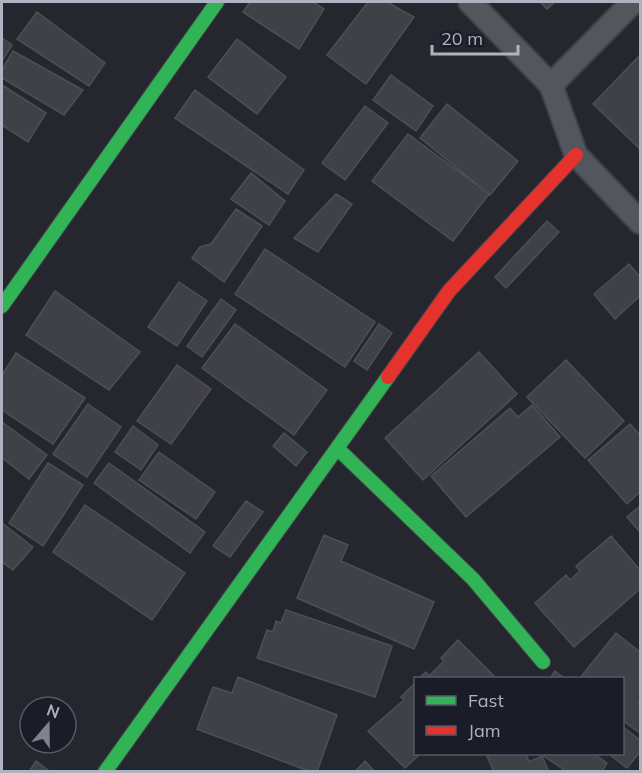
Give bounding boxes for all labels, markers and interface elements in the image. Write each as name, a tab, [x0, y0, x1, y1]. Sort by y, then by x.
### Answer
scale bar	[432, 18, 518, 56]
text: 20 m	[441, 27, 483, 50]
legend	[414, 677, 624, 755]
text: Fast	[468, 689, 504, 712]
north arrow	[18, 695, 78, 755]
text: N	[44, 699, 62, 722]
text: Jam	[468, 719, 501, 742]

